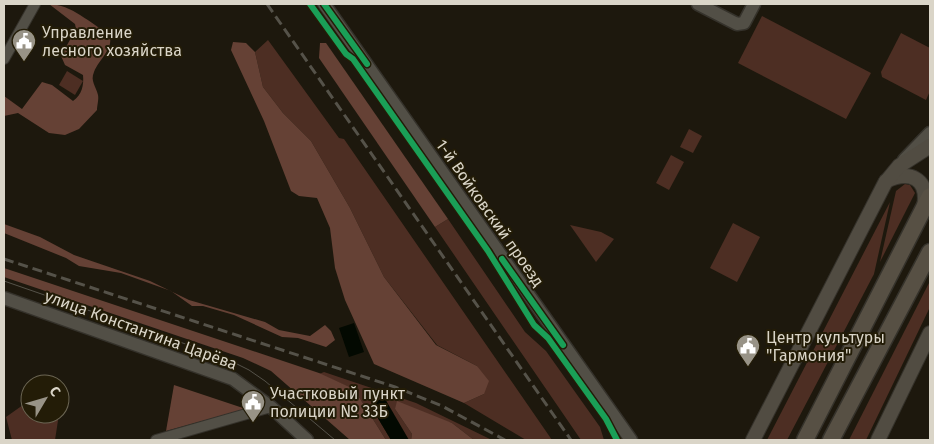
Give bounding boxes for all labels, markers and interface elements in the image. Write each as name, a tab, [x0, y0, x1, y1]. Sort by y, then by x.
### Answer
place label: Управление лесного хозяйства	[42, 23, 182, 60]
public building icon: Управление лесного хозяйства	[11, 28, 37, 62]
street label: 1-й Войковский проезд	[432, 136, 548, 290]
street label: улица Константина Царёва	[42, 286, 240, 374]
place label: Центр культуры "Гармония"	[766, 328, 885, 365]
public building icon: Центр культуры "Гармония"	[735, 333, 761, 367]
north arrow	[20, 374, 70, 424]
text: С	[46, 383, 64, 400]
place label: Участковый пункт полиции № 33Б	[270, 384, 406, 421]
public building icon: Участковый пункт полиции № 33Б	[240, 389, 266, 423]

